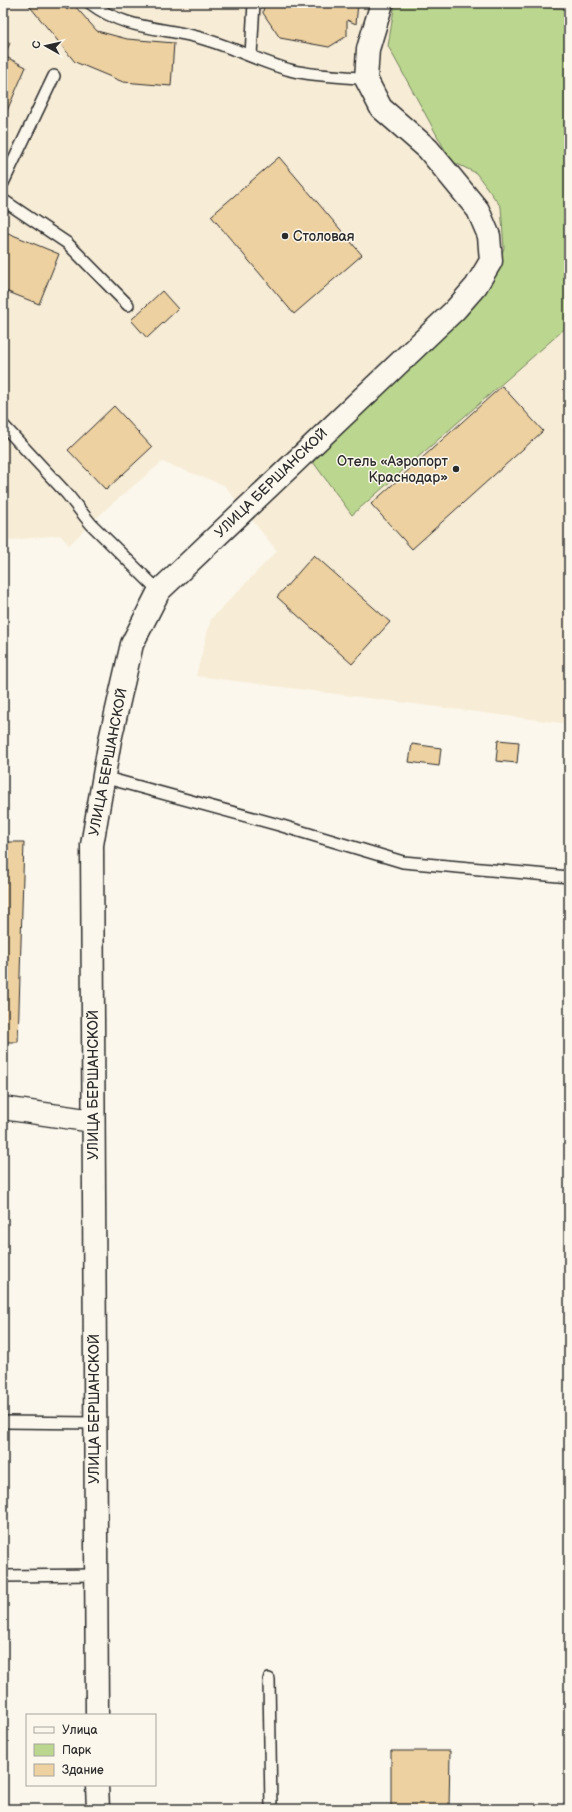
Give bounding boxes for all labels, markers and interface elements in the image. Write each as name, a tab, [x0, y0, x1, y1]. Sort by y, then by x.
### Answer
north arrow	[26, 26, 66, 66]
text: С	[30, 40, 44, 49]
place label: Столовая	[293, 228, 355, 245]
marker: Столовая	[280, 231, 290, 241]
street label: УЛИЦА БЕРШАНСКОЙ	[211, 425, 331, 541]
place label: Отель «Аэропорт Краснодар»	[337, 453, 448, 486]
marker: Отель «Аэропорт Краснодар»	[451, 464, 461, 474]
street label: УЛИЦА БЕРШАНСКОЙ	[85, 687, 131, 837]
street label: УЛИЦА БЕРШАНСКОЙ	[85, 1010, 102, 1160]
street label: УЛИЦА БЕРШАНСКОЙ	[86, 1334, 103, 1484]
legend	[26, 1714, 156, 1786]
text: Улица	[62, 1723, 98, 1738]
text: Парк	[62, 1743, 92, 1758]
text: Здание	[62, 1763, 104, 1778]

